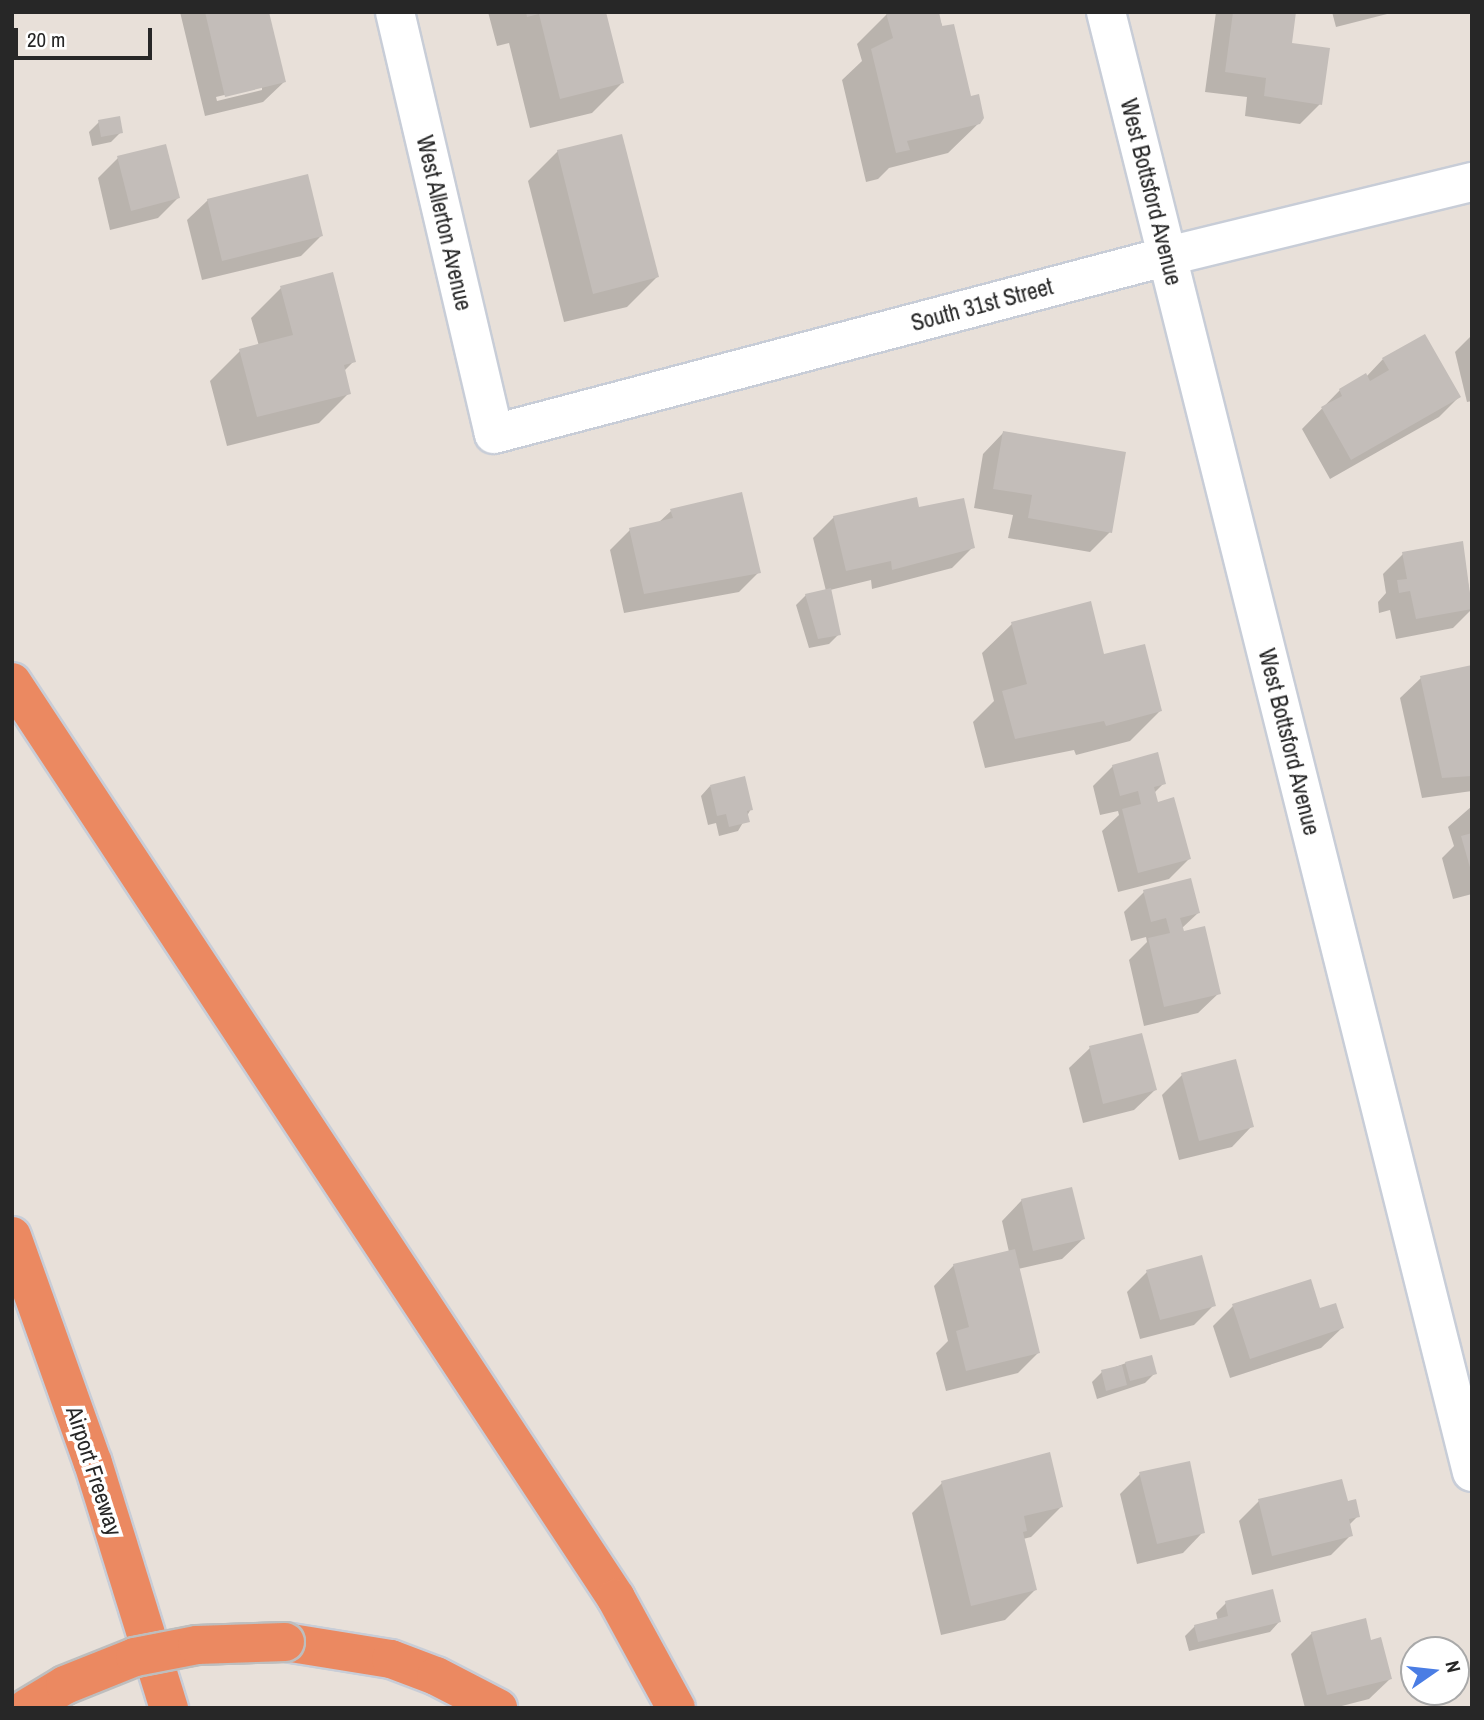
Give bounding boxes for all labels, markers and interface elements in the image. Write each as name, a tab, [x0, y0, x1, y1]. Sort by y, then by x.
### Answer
scale bar	[18, 14, 156, 58]
text: 20 m	[27, 25, 65, 54]
street label: West Bottsford Avenue	[1114, 95, 1188, 289]
street label: West Allerton Avenue	[410, 132, 478, 314]
street label: South 31st Street	[908, 273, 1056, 337]
street label: West Bottsford Avenue	[1252, 645, 1326, 839]
street label: Airport Freeway	[60, 1403, 128, 1539]
north arrow	[1400, 1636, 1470, 1706]
text: N	[1439, 1658, 1467, 1675]

